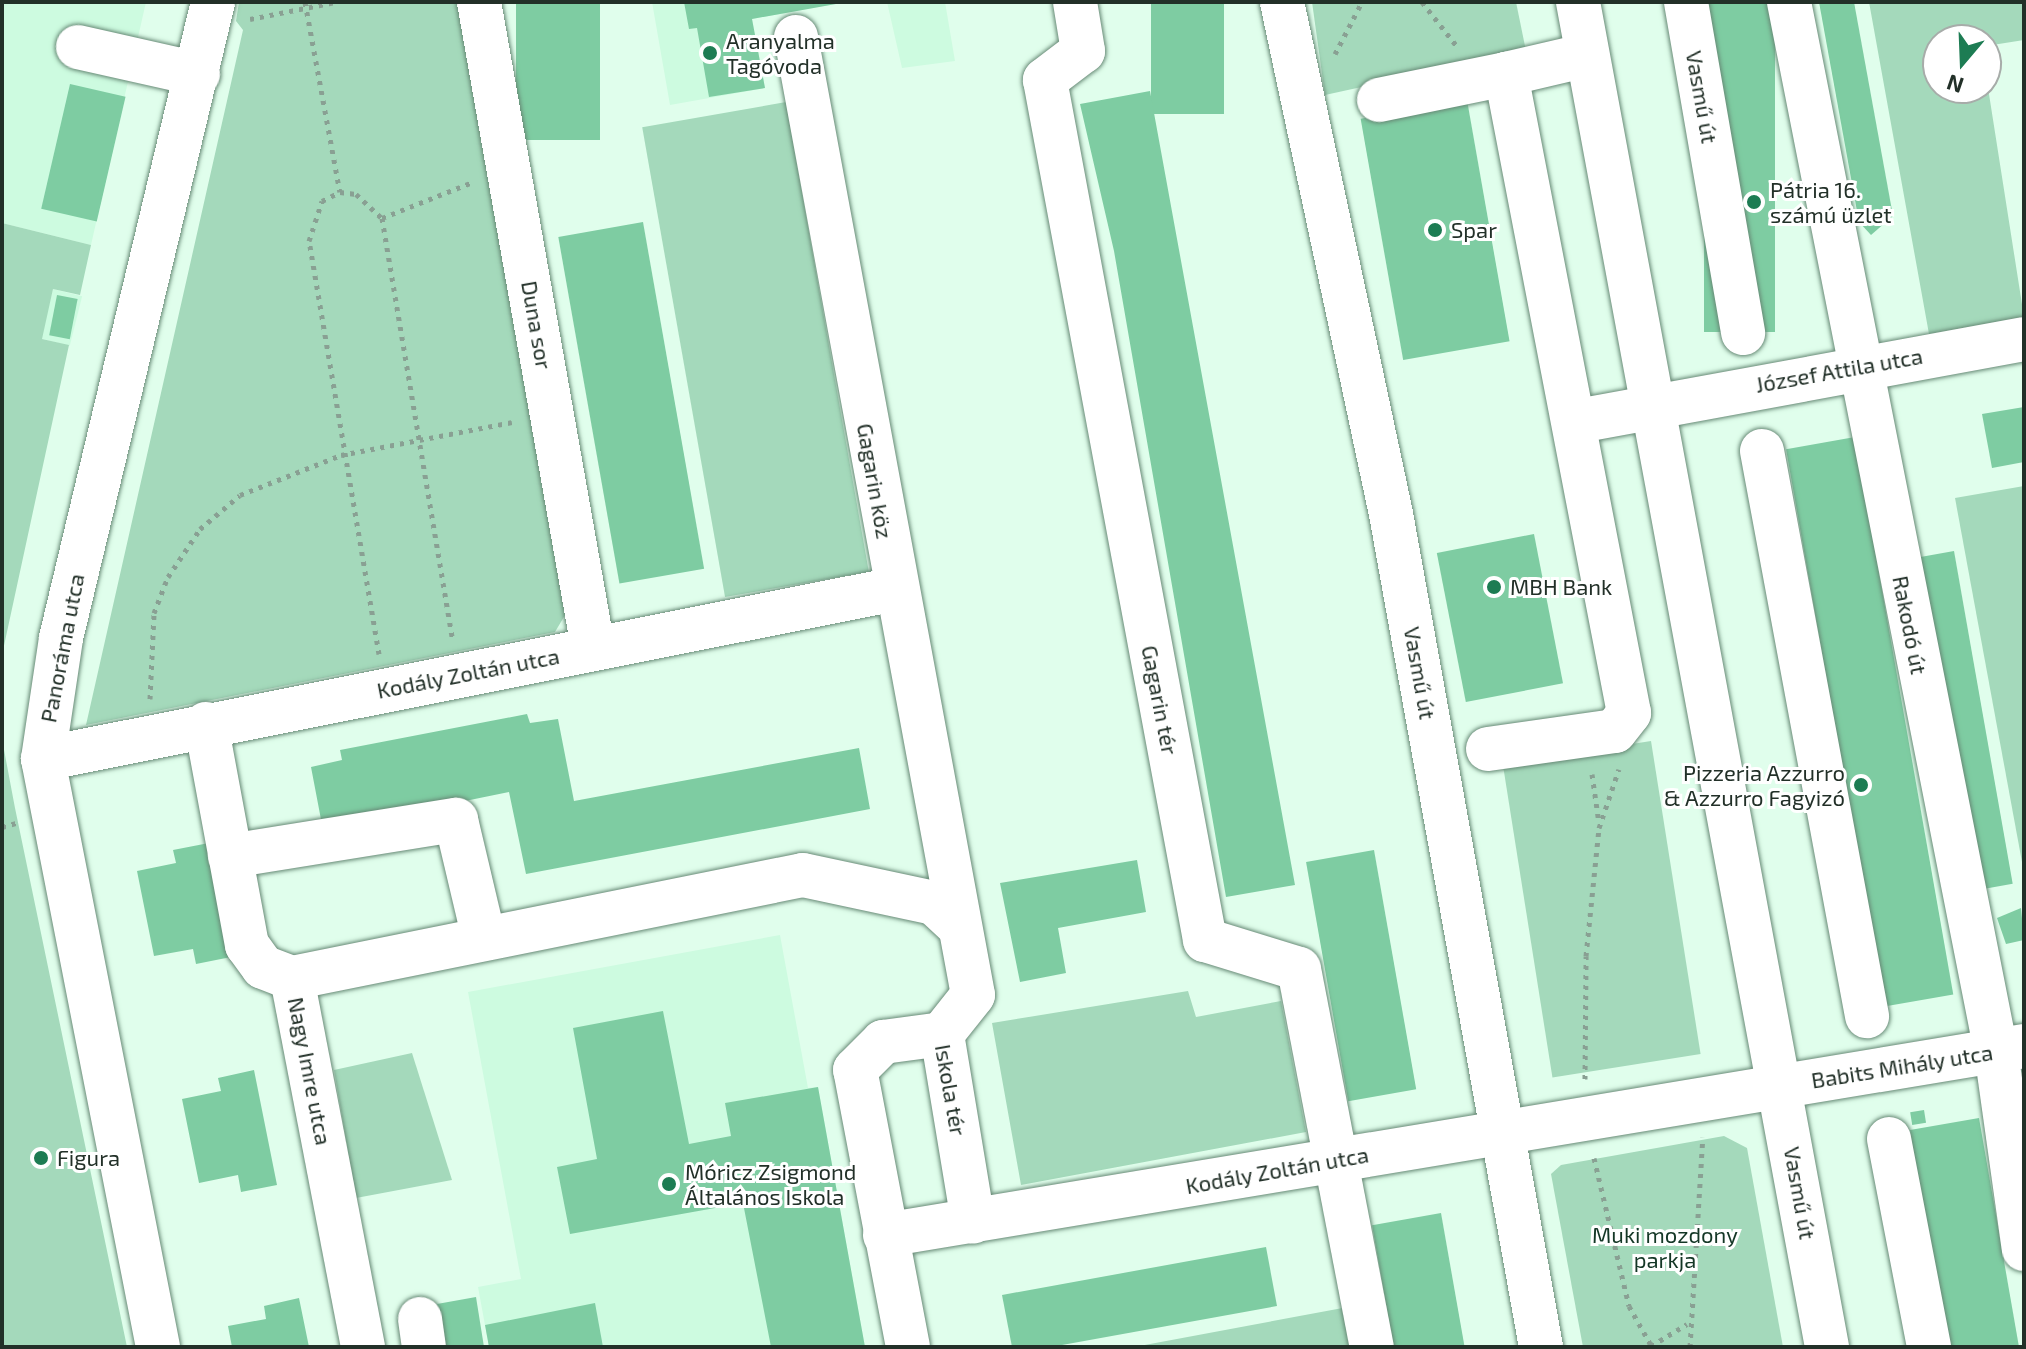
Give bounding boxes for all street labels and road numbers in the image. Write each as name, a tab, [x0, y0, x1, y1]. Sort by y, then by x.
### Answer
street label: Vasmű út	[1681, 49, 1723, 145]
street label: Duna sor	[516, 279, 558, 371]
street label: József Attila utca	[1753, 342, 1925, 398]
street label: Gagarin köz	[852, 421, 898, 541]
street label: Panoráma utca	[35, 571, 89, 725]
street label: Rakodó út	[1888, 573, 1932, 677]
street label: Vasmű út	[1399, 625, 1441, 721]
street label: Kodály Zoltán utca	[374, 642, 562, 704]
street label: Gagarin tér	[1136, 643, 1184, 757]
street label: Nagy Imre utca	[283, 995, 337, 1147]
street label: Babits Mihály utca	[1809, 1039, 1995, 1093]
street label: Iskola tér	[930, 1042, 972, 1138]
street label: Kodály Zoltán utca	[1183, 1141, 1371, 1199]
street label: Vasmű út	[1779, 1145, 1821, 1241]

